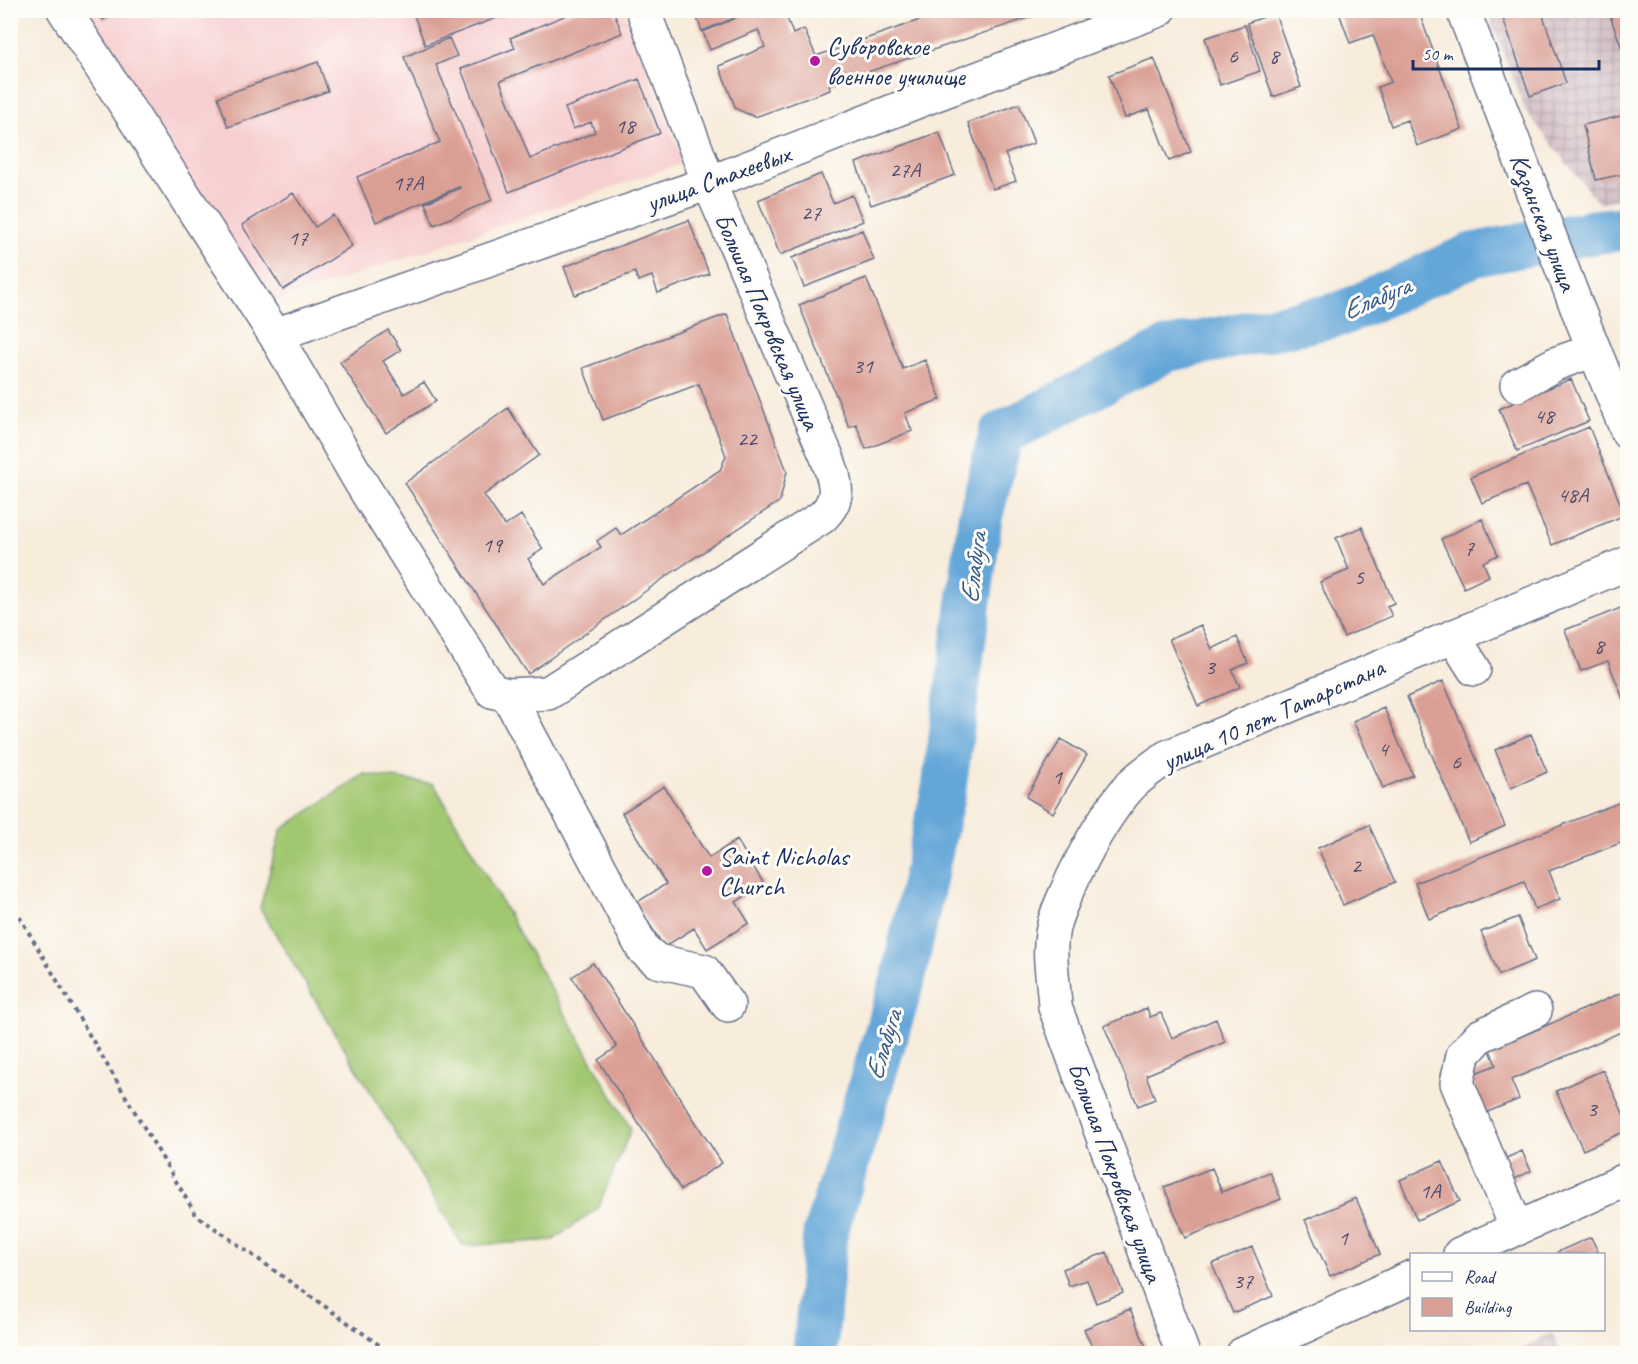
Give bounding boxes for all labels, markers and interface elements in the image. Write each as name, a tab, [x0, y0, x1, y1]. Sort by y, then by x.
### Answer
place label: Суворовское военное училище	[827, 30, 966, 93]
scale bar	[1413, 33, 1599, 71]
house number: 6	[1228, 42, 1239, 70]
house number: 8	[1269, 42, 1281, 70]
text: 50 m	[1422, 43, 1455, 65]
marker: Суворовское военное училище	[808, 54, 822, 68]
house number: 18	[615, 112, 637, 140]
street label: улица Стахеевых	[640, 136, 797, 220]
street label: Казанская улица	[1501, 149, 1585, 297]
house number: 27А	[890, 156, 921, 184]
house number: 17А	[393, 169, 424, 197]
house number: 27	[801, 199, 822, 227]
street label: Большая Покровская улица	[707, 208, 829, 436]
house number: 17	[288, 224, 309, 252]
water label: Елабуга	[1337, 267, 1418, 327]
house number: 31	[853, 352, 874, 380]
house number: 48	[1534, 402, 1556, 430]
house number: 22	[737, 425, 759, 453]
house number: 48А	[1558, 481, 1589, 509]
water label: Елабуга	[952, 528, 995, 605]
house number: 19	[482, 531, 504, 559]
house number: 7	[1464, 534, 1475, 562]
house number: 5	[1354, 563, 1365, 591]
house number: 8	[1594, 632, 1606, 660]
street label: улица 10 лет Татарстана	[1155, 650, 1391, 779]
house number: 3	[1205, 653, 1217, 681]
house number: 4	[1378, 735, 1390, 763]
house number: 6	[1451, 748, 1462, 776]
house number: 1	[1052, 763, 1063, 791]
place label: Saint Nicholas Church	[719, 840, 851, 903]
house number: 2	[1351, 852, 1363, 880]
marker: Saint Nicholas Church	[700, 864, 714, 878]
water label: Елабуга	[856, 1003, 910, 1084]
street label: Большая Покровская улица	[1060, 1057, 1171, 1288]
house number: 3	[1587, 1095, 1599, 1123]
house number: 1А	[1420, 1177, 1441, 1205]
house number: 1	[1338, 1224, 1349, 1252]
legend	[1410, 1253, 1605, 1331]
text: Road	[1464, 1266, 1497, 1288]
house number: 37	[1233, 1267, 1254, 1295]
text: Building	[1464, 1296, 1513, 1318]

